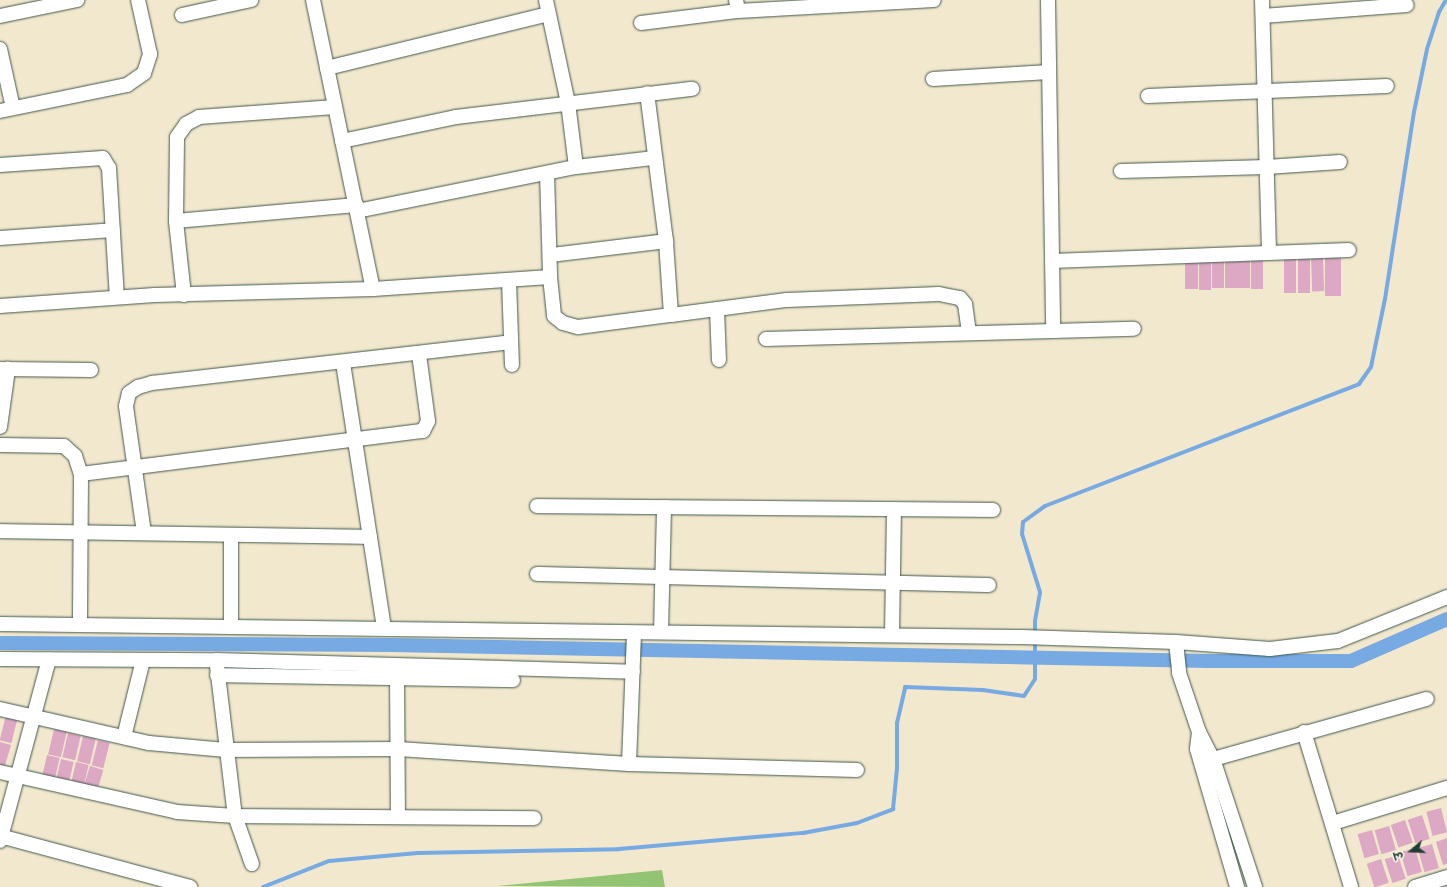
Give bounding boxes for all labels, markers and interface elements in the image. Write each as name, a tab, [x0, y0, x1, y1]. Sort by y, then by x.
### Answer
north arrow	[1391, 831, 1431, 871]
text: उ	[1392, 849, 1407, 861]

